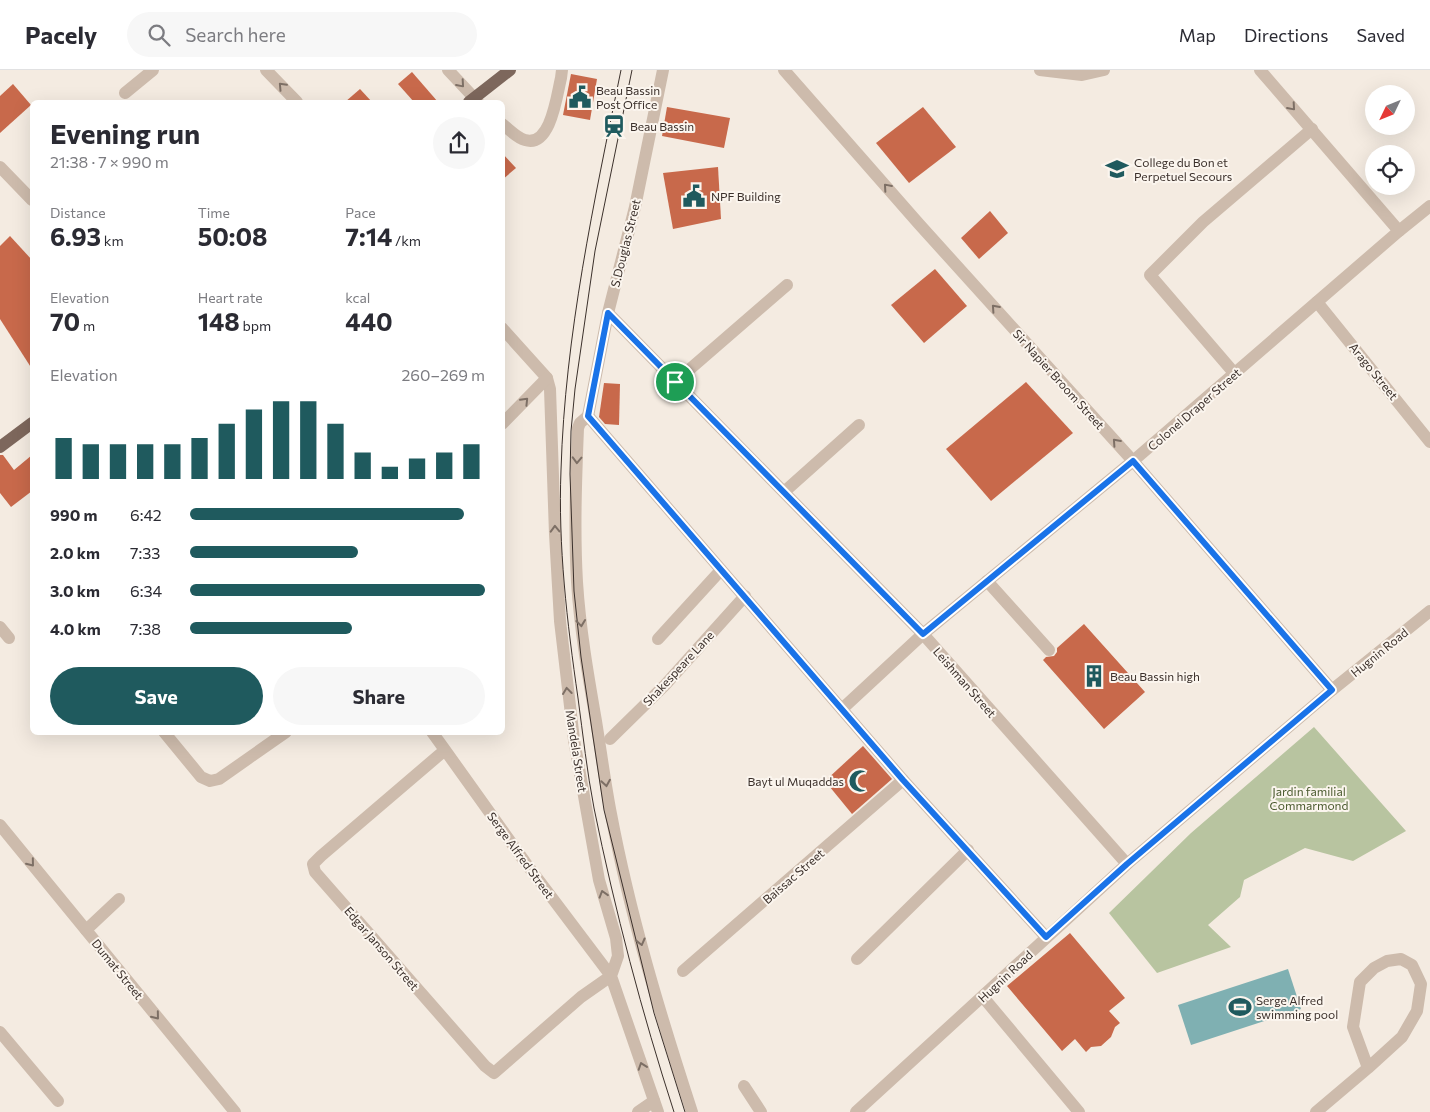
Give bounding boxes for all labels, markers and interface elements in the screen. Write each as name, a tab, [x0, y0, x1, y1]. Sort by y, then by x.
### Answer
search box	[127, 12, 477, 57]
text: Pacely	[25, 20, 97, 49]
icon: search	[145, 21, 173, 49]
text: Search here	[185, 23, 286, 46]
text: Map	[1179, 24, 1216, 46]
text: Directions	[1244, 24, 1328, 46]
text: Saved	[1356, 24, 1405, 46]
one-way arrow	[455, 79, 464, 88]
one-way arrow	[279, 83, 288, 92]
place label: Beau Bassin Post Office	[596, 83, 660, 111]
public building icon: Beau Bassin Post Office	[567, 84, 593, 110]
north arrow	[1365, 85, 1415, 135]
map controls	[1365, 85, 1415, 195]
one-way arrow	[1286, 101, 1295, 110]
station icon: Beau Bassin	[601, 113, 627, 139]
text: Evening run	[50, 116, 200, 150]
button: share	[433, 117, 485, 169]
place label: Beau Bassin	[630, 119, 694, 133]
button: locate	[1365, 145, 1415, 195]
text: 21:38 · 7 × 990 m	[50, 152, 169, 171]
place label: College du Bon et Perpetuel Secours	[1134, 155, 1232, 183]
school or university icon: College du Bon et Perpetuel Secours	[1104, 156, 1130, 182]
public building icon: NPF Building	[681, 183, 707, 209]
one-way arrow	[884, 184, 893, 193]
place label: NPF Building	[711, 189, 781, 203]
street label: S.Douglas Street	[607, 198, 643, 288]
text: Distance	[50, 204, 106, 221]
text: Time	[198, 204, 230, 221]
text: Pace	[345, 204, 376, 221]
text: 6.93	[50, 221, 101, 251]
text: 50:08	[198, 221, 268, 251]
text: 7:14	[345, 221, 392, 251]
text: km	[101, 232, 124, 249]
text: /km	[392, 232, 421, 249]
text: Elevation	[50, 289, 109, 306]
text: Heart rate	[198, 289, 263, 306]
text: kcal	[345, 289, 370, 306]
one-way arrow	[992, 305, 1001, 314]
text: 70	[50, 306, 80, 336]
text: 148	[198, 306, 240, 336]
text: 440	[345, 306, 393, 336]
text: m	[80, 317, 95, 334]
text: bpm	[240, 317, 271, 334]
street label: Sir Napier Broom Street	[1010, 326, 1108, 432]
street label: Arago Street	[1347, 340, 1401, 402]
pin	[654, 361, 696, 403]
text: Elevation	[50, 365, 118, 384]
text: 260–269 m	[402, 365, 485, 384]
street label: Colonel Draper Street	[1145, 365, 1243, 453]
icon: arrive	[661, 368, 689, 396]
one-way arrow	[519, 398, 528, 407]
one-way arrow	[1112, 439, 1121, 448]
one-way arrow	[571, 457, 582, 465]
text: 990 m	[50, 505, 97, 524]
text: 6:42	[130, 505, 162, 524]
one-way arrow	[549, 525, 560, 533]
text: 2.0 km	[50, 543, 100, 562]
text: 7:33	[130, 543, 160, 562]
text: 3.0 km	[50, 581, 100, 600]
text: 6:34	[130, 581, 162, 600]
text: 4.0 km	[50, 619, 101, 638]
text: 7:38	[130, 619, 161, 638]
one-way arrow	[575, 619, 586, 627]
street label: Hugnin Road	[1348, 625, 1410, 679]
street label: Shakespeare Lane	[640, 628, 716, 708]
street label: Leishman Street	[931, 644, 999, 720]
building icon: Beau Bassin high	[1081, 663, 1107, 689]
button: Save	[50, 667, 263, 725]
button: Share	[273, 667, 485, 725]
place label: Beau Bassin high	[1110, 669, 1200, 683]
one-way arrow	[562, 687, 573, 695]
street label: Mandela Street	[564, 709, 590, 793]
mosque icon: Bayt ul Muqaddas	[847, 768, 873, 794]
place label: Bayt ul Muqaddas	[748, 774, 844, 788]
one-way arrow	[600, 779, 610, 788]
park label: Jardin familial Commarmond	[1270, 784, 1348, 812]
street label: Serge Alfred Street	[485, 809, 557, 901]
street label: Baissac Street	[760, 846, 826, 906]
one-way arrow	[25, 857, 34, 866]
one-way arrow	[599, 890, 609, 898]
street label: Edgar Janson Street	[341, 903, 422, 993]
street label: Dumat Street	[89, 936, 147, 1002]
one-way arrow	[635, 937, 646, 946]
street label: Hugnin Road	[975, 947, 1035, 1005]
place label: Serge Alfred swimming pool	[1256, 993, 1338, 1021]
sports icon: Serge Alfred swimming pool	[1227, 994, 1253, 1020]
one-way arrow	[151, 1010, 160, 1019]
one-way arrow	[638, 1062, 648, 1071]

